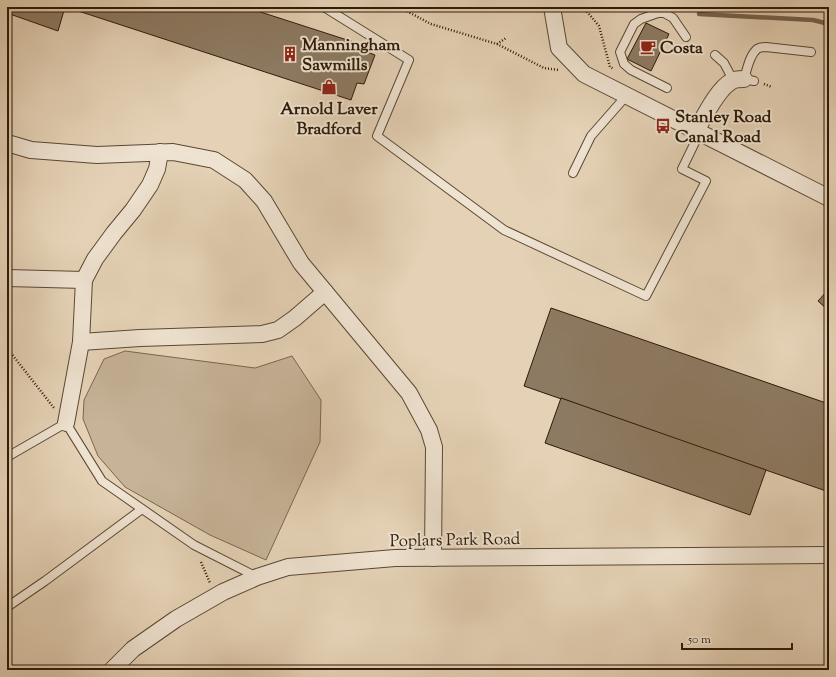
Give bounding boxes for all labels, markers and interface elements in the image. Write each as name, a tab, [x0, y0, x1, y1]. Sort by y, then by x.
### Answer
place label: Manningham Sawmills	[302, 34, 401, 78]
place label: Costa	[660, 37, 703, 61]
cafe icon: Costa	[639, 38, 657, 56]
building icon: Manningham Sawmills	[281, 45, 299, 63]
shop icon: Arnold Laver Bradford	[320, 78, 338, 96]
place label: Arnold Laver Bradford	[280, 98, 378, 142]
place label: Stanley Road Canal Road	[675, 106, 772, 150]
bus stop icon: Stanley Road Canal Road	[654, 117, 672, 135]
street label: Poplars Park Road	[389, 528, 521, 554]
scale bar	[682, 625, 792, 651]
text: 50 m	[687, 631, 711, 649]

